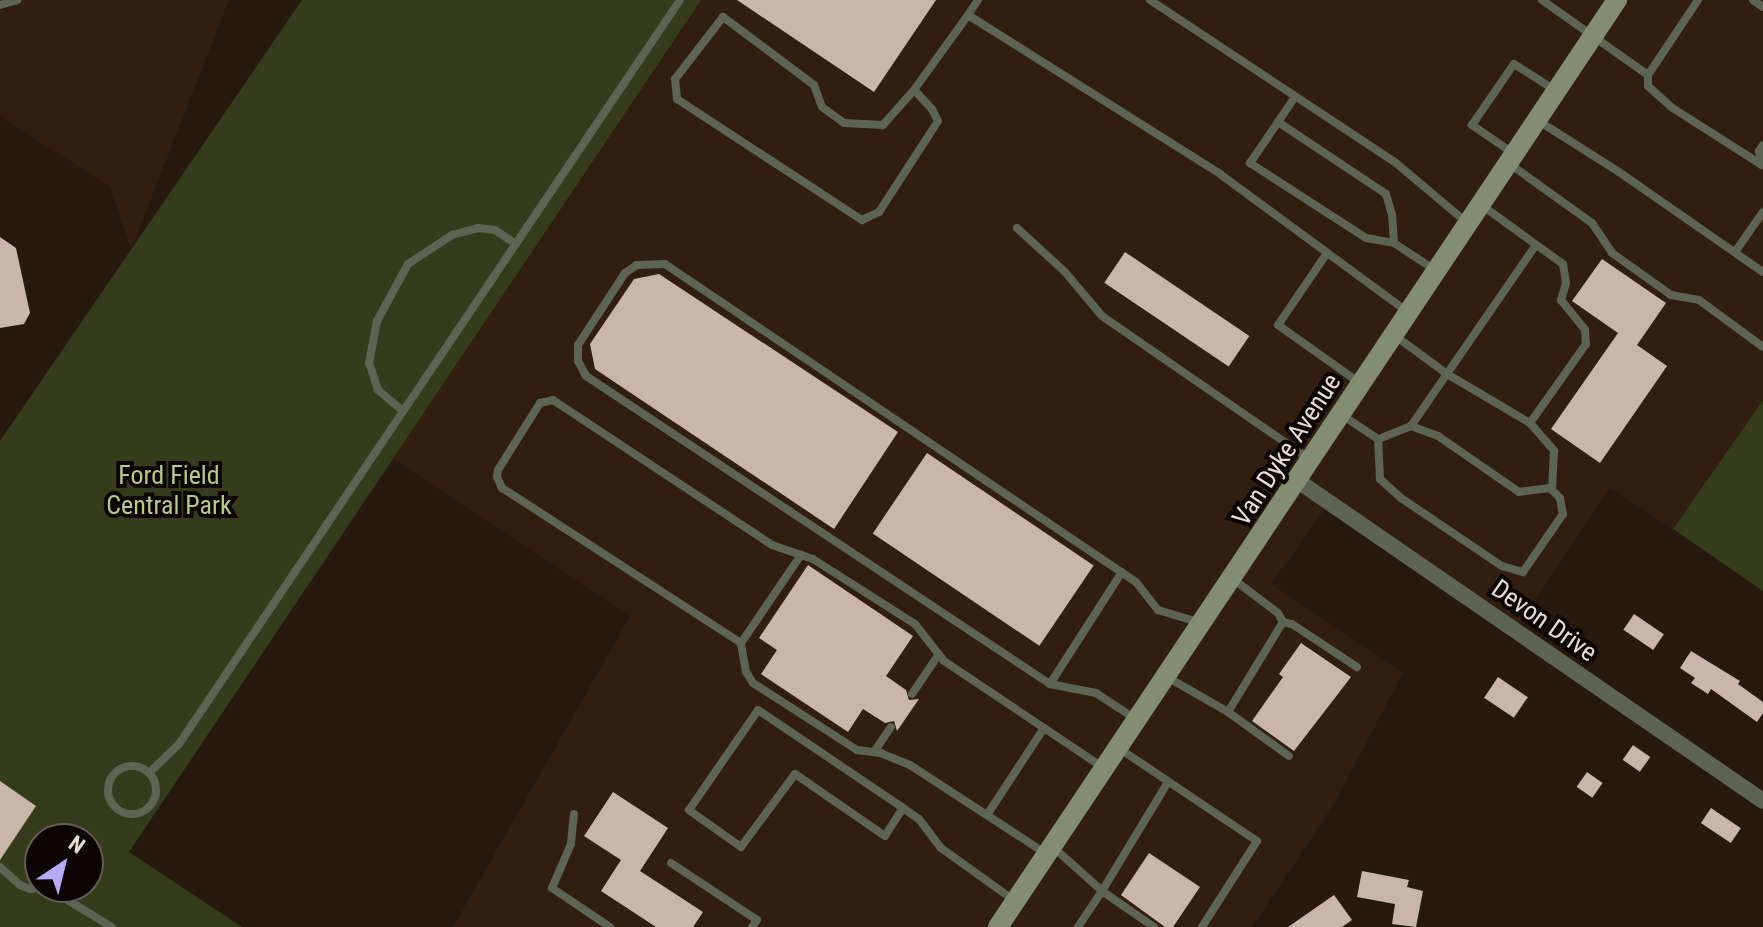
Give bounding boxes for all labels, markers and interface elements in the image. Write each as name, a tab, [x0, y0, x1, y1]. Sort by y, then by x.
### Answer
street label: Van Dyke Avenue	[1226, 368, 1348, 532]
park label: Ford Field Central Park	[106, 460, 232, 522]
street label: Devon Drive	[1485, 573, 1603, 669]
north arrow	[24, 823, 104, 903]
text: N	[64, 830, 90, 859]

